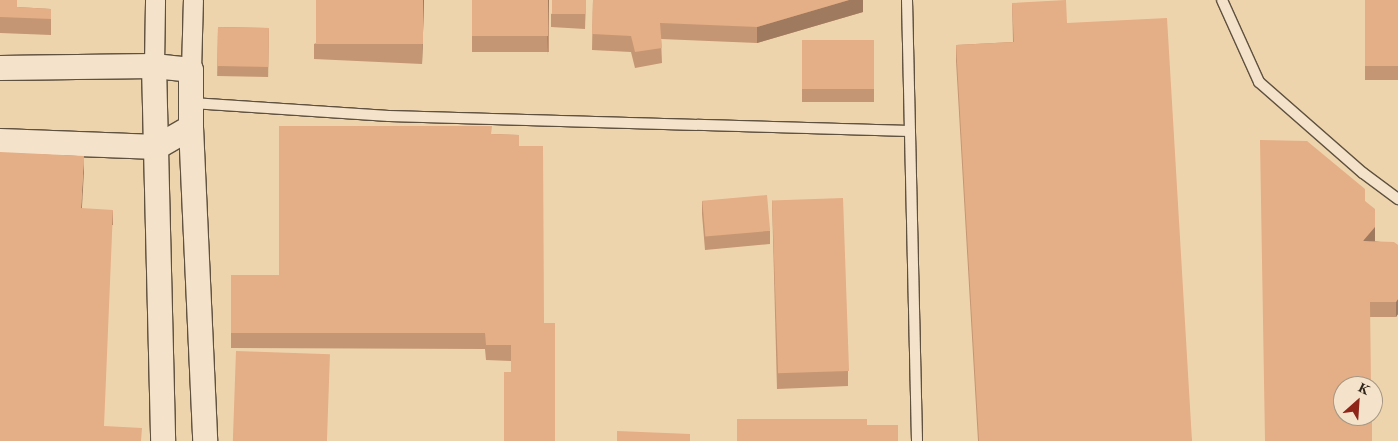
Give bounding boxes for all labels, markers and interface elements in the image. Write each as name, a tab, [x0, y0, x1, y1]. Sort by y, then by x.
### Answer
north arrow	[1333, 376, 1383, 426]
text: K	[1355, 378, 1373, 399]

